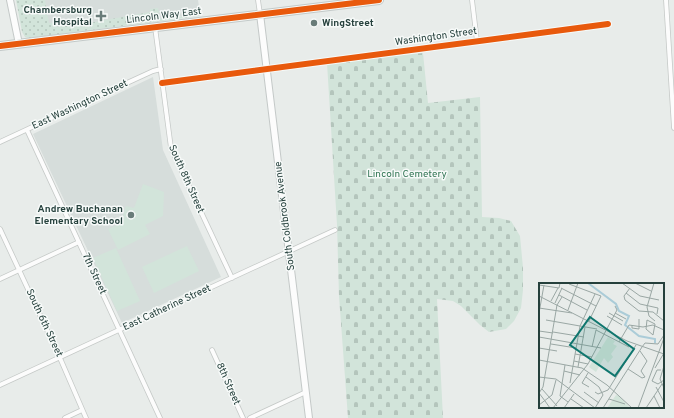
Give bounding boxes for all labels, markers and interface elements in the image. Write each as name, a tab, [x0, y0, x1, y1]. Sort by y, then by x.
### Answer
place label: Chambersburg Hospital	[23, 4, 92, 29]
street label: Lincoln Way East	[126, 5, 203, 27]
marker: Chambersburg Hospital	[95, 10, 107, 22]
place label: WingStreet	[322, 17, 374, 30]
marker: WingStreet	[309, 18, 319, 28]
street label: Washington Street	[394, 25, 478, 49]
street label: East Washington Street	[30, 77, 130, 133]
street label: South 8th Street	[165, 143, 207, 215]
street label: South Coldbrook Avenue	[272, 161, 298, 271]
park label: Lincoln Cemetery	[367, 168, 447, 181]
place label: Andrew Buchanan Elementary School	[34, 203, 123, 228]
marker: Andrew Buchanan Elementary School	[126, 210, 136, 220]
street label: 7th Street	[79, 251, 109, 297]
street label: East Catherine Street	[121, 282, 213, 334]
inset map	[539, 283, 664, 408]
street label: South 6th Street	[23, 287, 66, 359]
street label: 8th Street	[213, 361, 243, 407]

